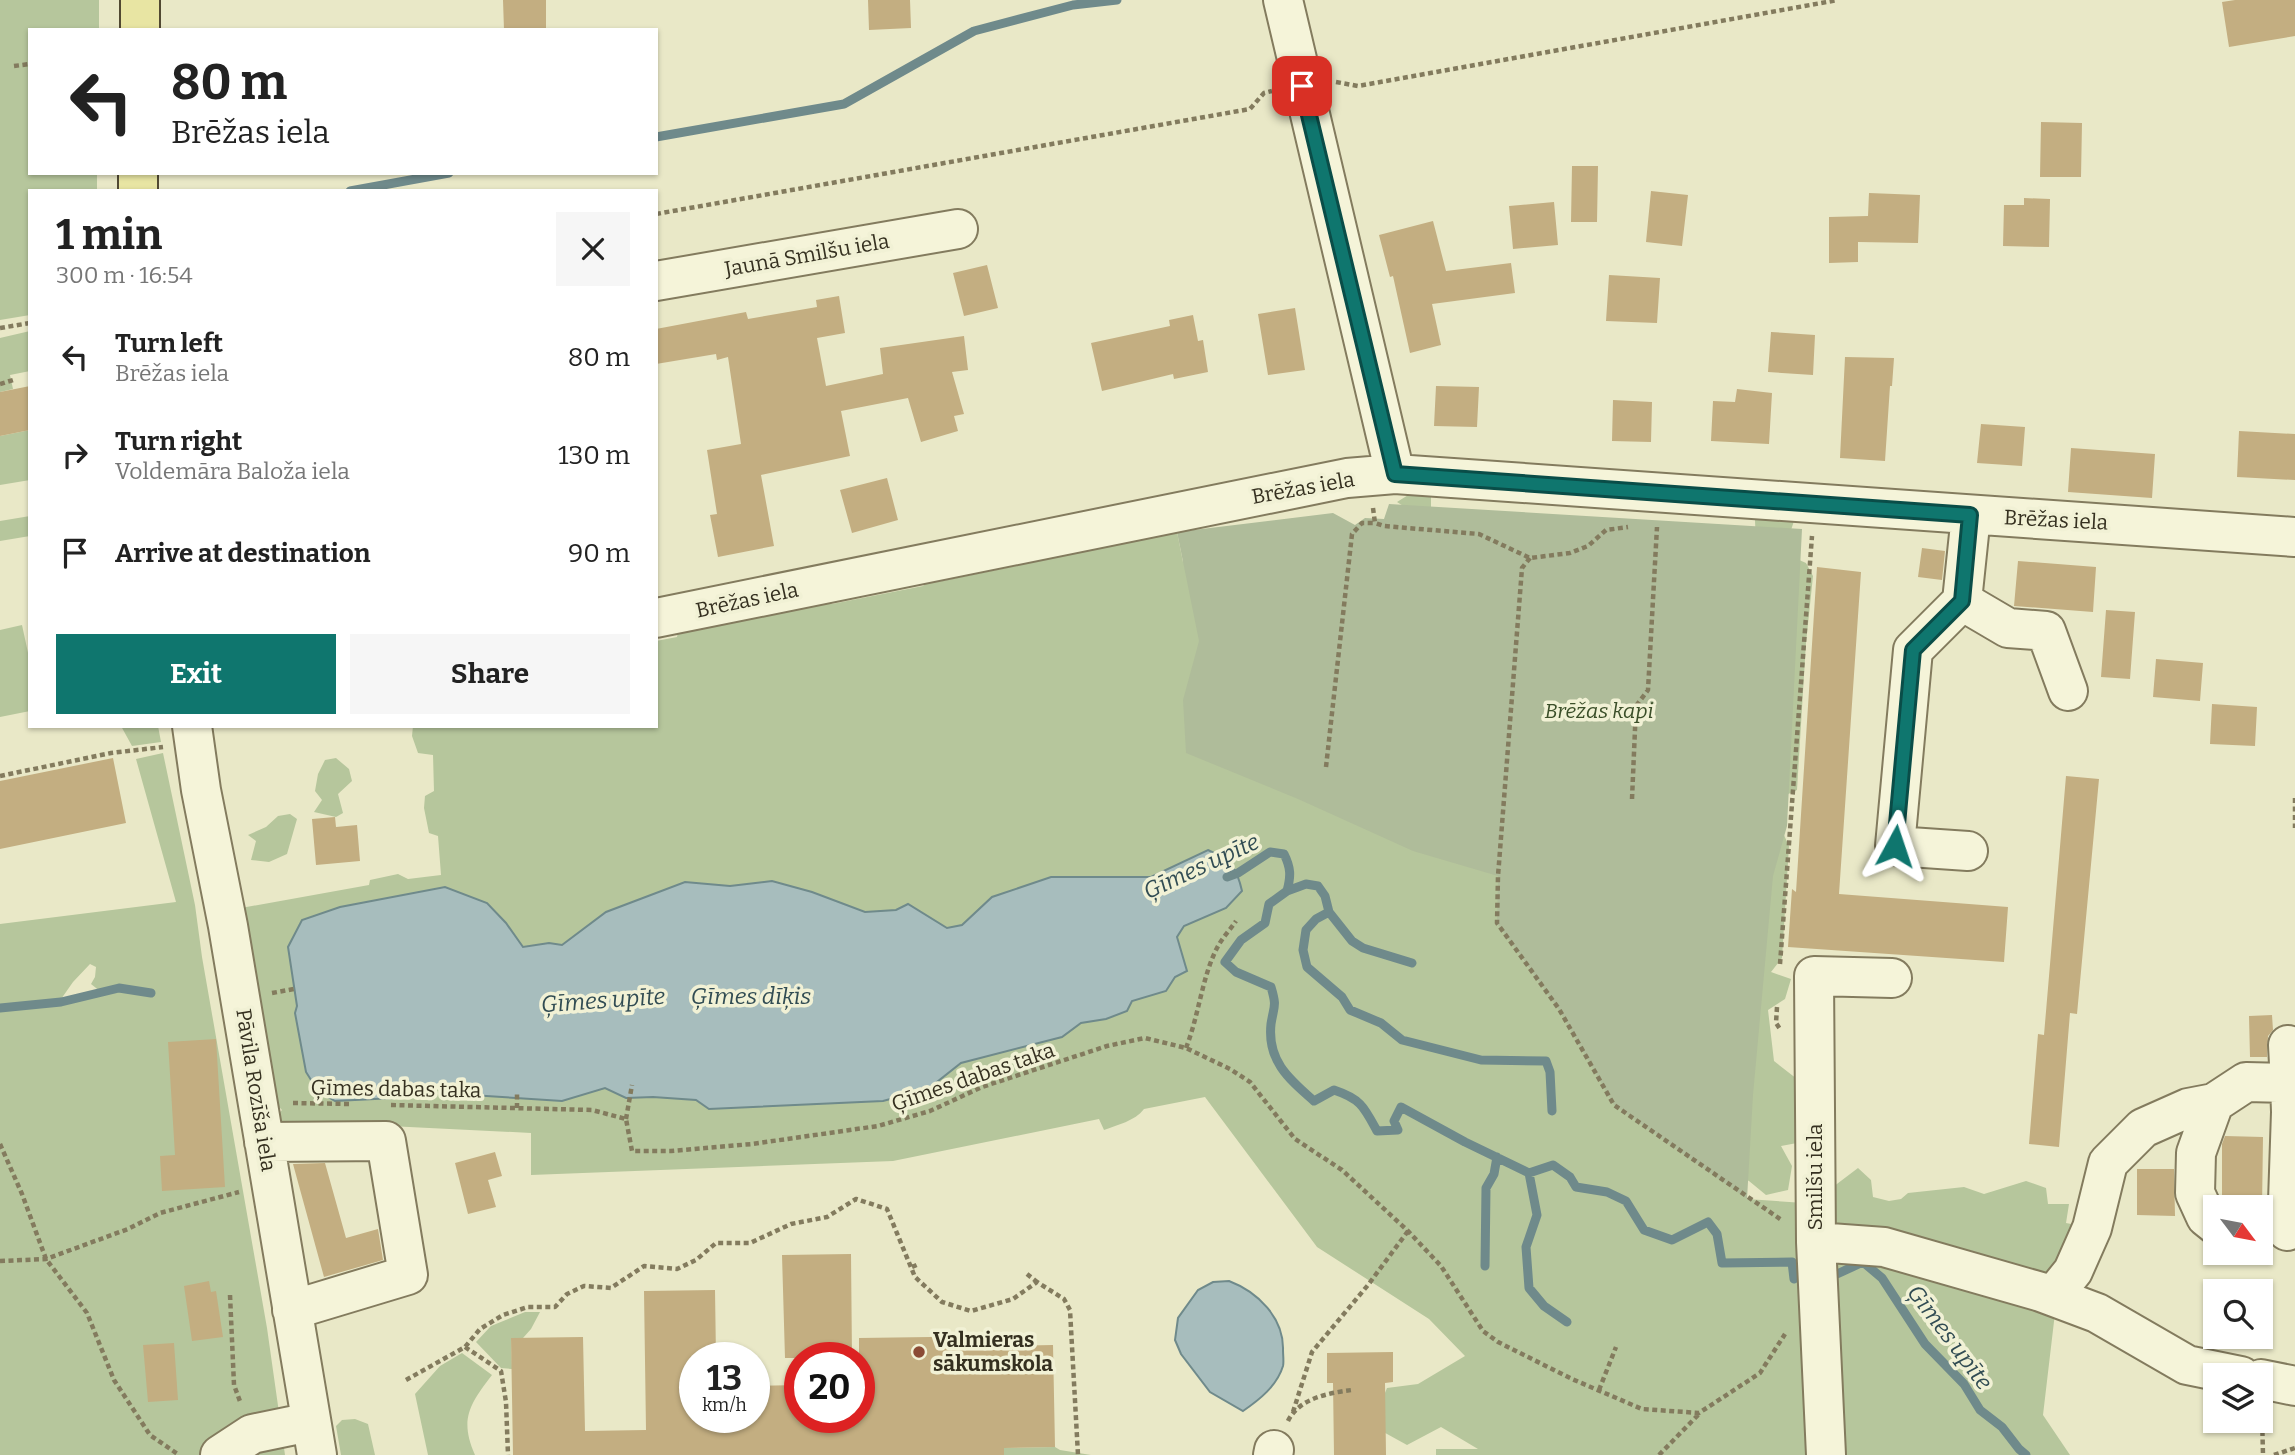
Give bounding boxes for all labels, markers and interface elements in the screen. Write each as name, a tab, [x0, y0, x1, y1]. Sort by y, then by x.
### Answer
text: 80 m	[171, 53, 287, 112]
icon: left	[56, 56, 147, 147]
pin	[1272, 56, 1332, 116]
icon: arrive	[1283, 67, 1321, 105]
text: Brēžas iela	[171, 113, 330, 151]
text: 1 min	[56, 210, 162, 260]
button: close	[556, 212, 630, 286]
street label: Jaunā Smilšu iela	[722, 228, 892, 282]
text: 300 m · 16:54	[56, 261, 193, 289]
text: Turn left	[115, 328, 223, 359]
icon: left	[56, 338, 94, 376]
text: 80 m	[568, 342, 630, 373]
text: Brēžas iela	[115, 359, 229, 387]
text: Turn right	[115, 426, 242, 457]
icon: right	[56, 436, 94, 474]
text: 130 m	[558, 440, 630, 471]
text: Voldemāra Baloža iela	[115, 457, 350, 485]
street label: Brēžas iela	[1249, 466, 1357, 510]
street label: Brēžas iela	[2003, 504, 2109, 536]
icon: arrive	[56, 534, 94, 572]
text: Arrive at destination	[115, 538, 370, 569]
text: 90 m	[568, 538, 630, 569]
street label: Brēžas iela	[693, 576, 801, 624]
button: Exit	[56, 634, 336, 714]
button: Share	[350, 634, 630, 714]
park label: Brēžas kapi	[1544, 698, 1654, 724]
position arrow	[1858, 809, 1932, 883]
water label: Ģīmes upīte	[1139, 827, 1264, 906]
water label: Ģīmes upīte	[540, 982, 666, 1019]
water label: Ģīmes dīķis	[691, 982, 811, 1011]
street label: Pāvila Rozīša iela	[230, 1007, 282, 1174]
street label: Ģīmes dabas taka	[888, 1037, 1058, 1117]
street label: Ģīmes dabas taka	[310, 1075, 482, 1103]
street label: Smilšu iela	[1802, 1123, 1828, 1230]
north arrow	[2203, 1195, 2273, 1265]
map controls	[2203, 1195, 2273, 1433]
water label: Ģīmes upīte	[1901, 1279, 1999, 1396]
button: search	[2203, 1279, 2273, 1349]
place label: Valmieras sākumskola	[933, 1327, 1053, 1377]
speed limit sign: 20	[784, 1342, 875, 1433]
marker: Valmieras sākumskola	[911, 1344, 927, 1360]
text: 13	[707, 1357, 742, 1399]
button: layers	[2203, 1363, 2273, 1433]
text: km/h	[702, 1394, 747, 1416]

